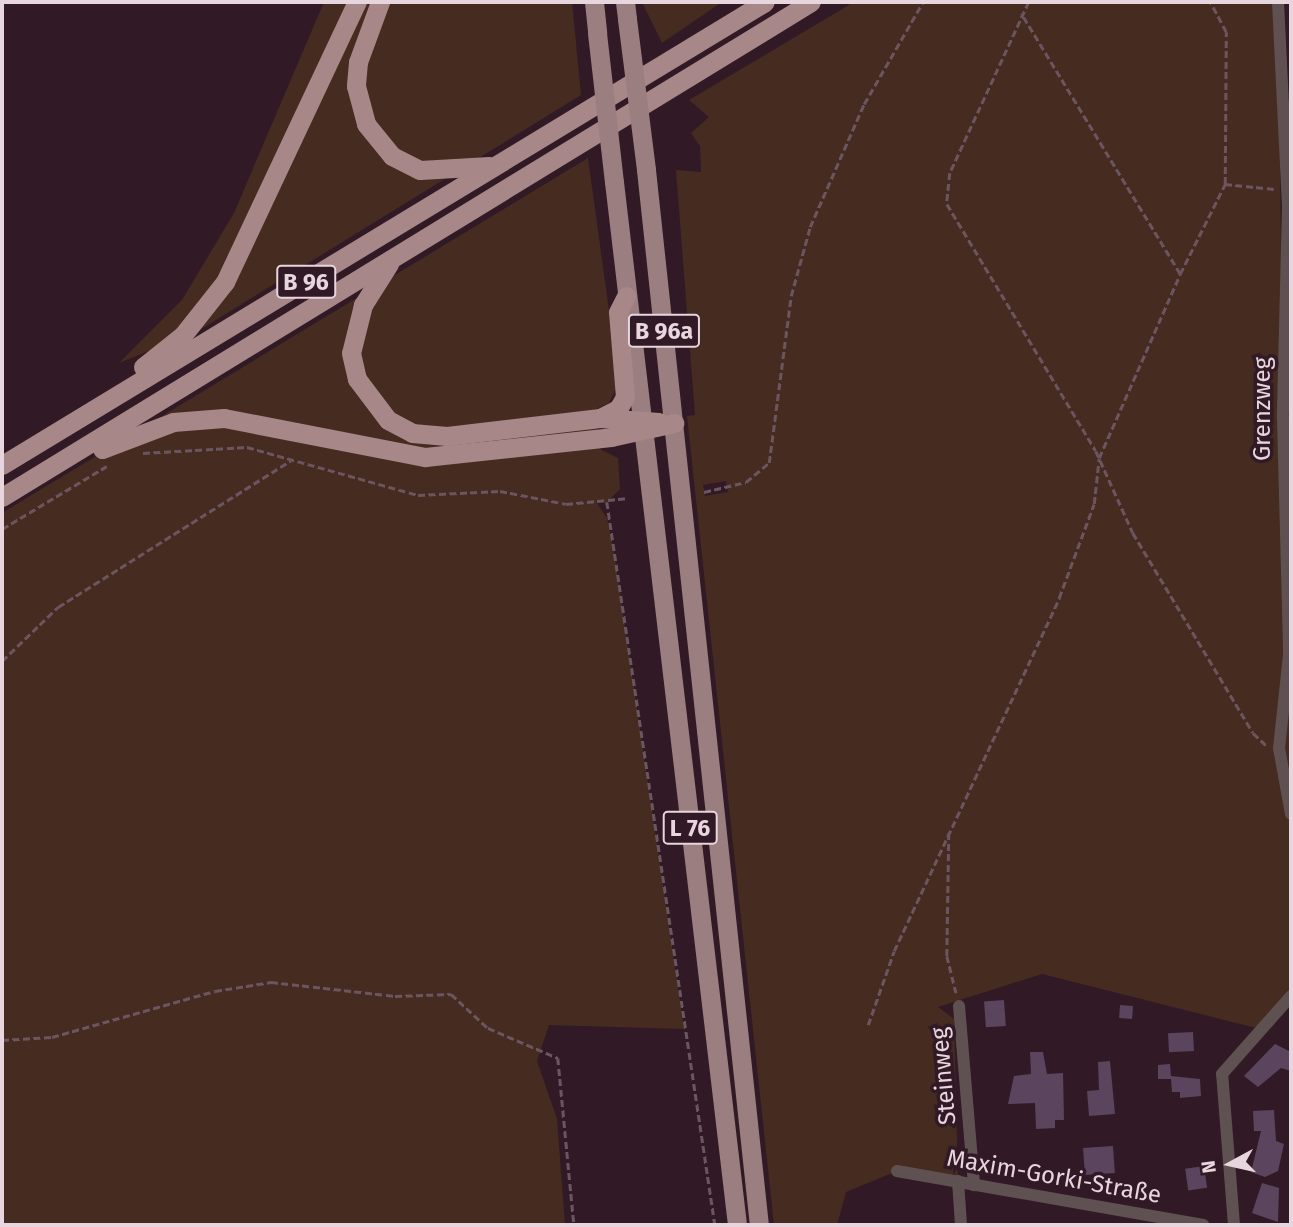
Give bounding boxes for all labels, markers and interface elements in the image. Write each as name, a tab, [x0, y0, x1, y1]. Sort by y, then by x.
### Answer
road number: B 96	[276, 262, 336, 302]
road number: B 96a	[627, 312, 701, 350]
street label: Grenzweg	[1249, 357, 1277, 461]
road number: L 76	[662, 808, 718, 848]
street label: Steinweg	[925, 1026, 963, 1126]
north arrow	[1195, 1129, 1265, 1199]
street label: Maxim-Gorki-Straße	[945, 1144, 1163, 1210]
text: N	[1196, 1159, 1221, 1175]

